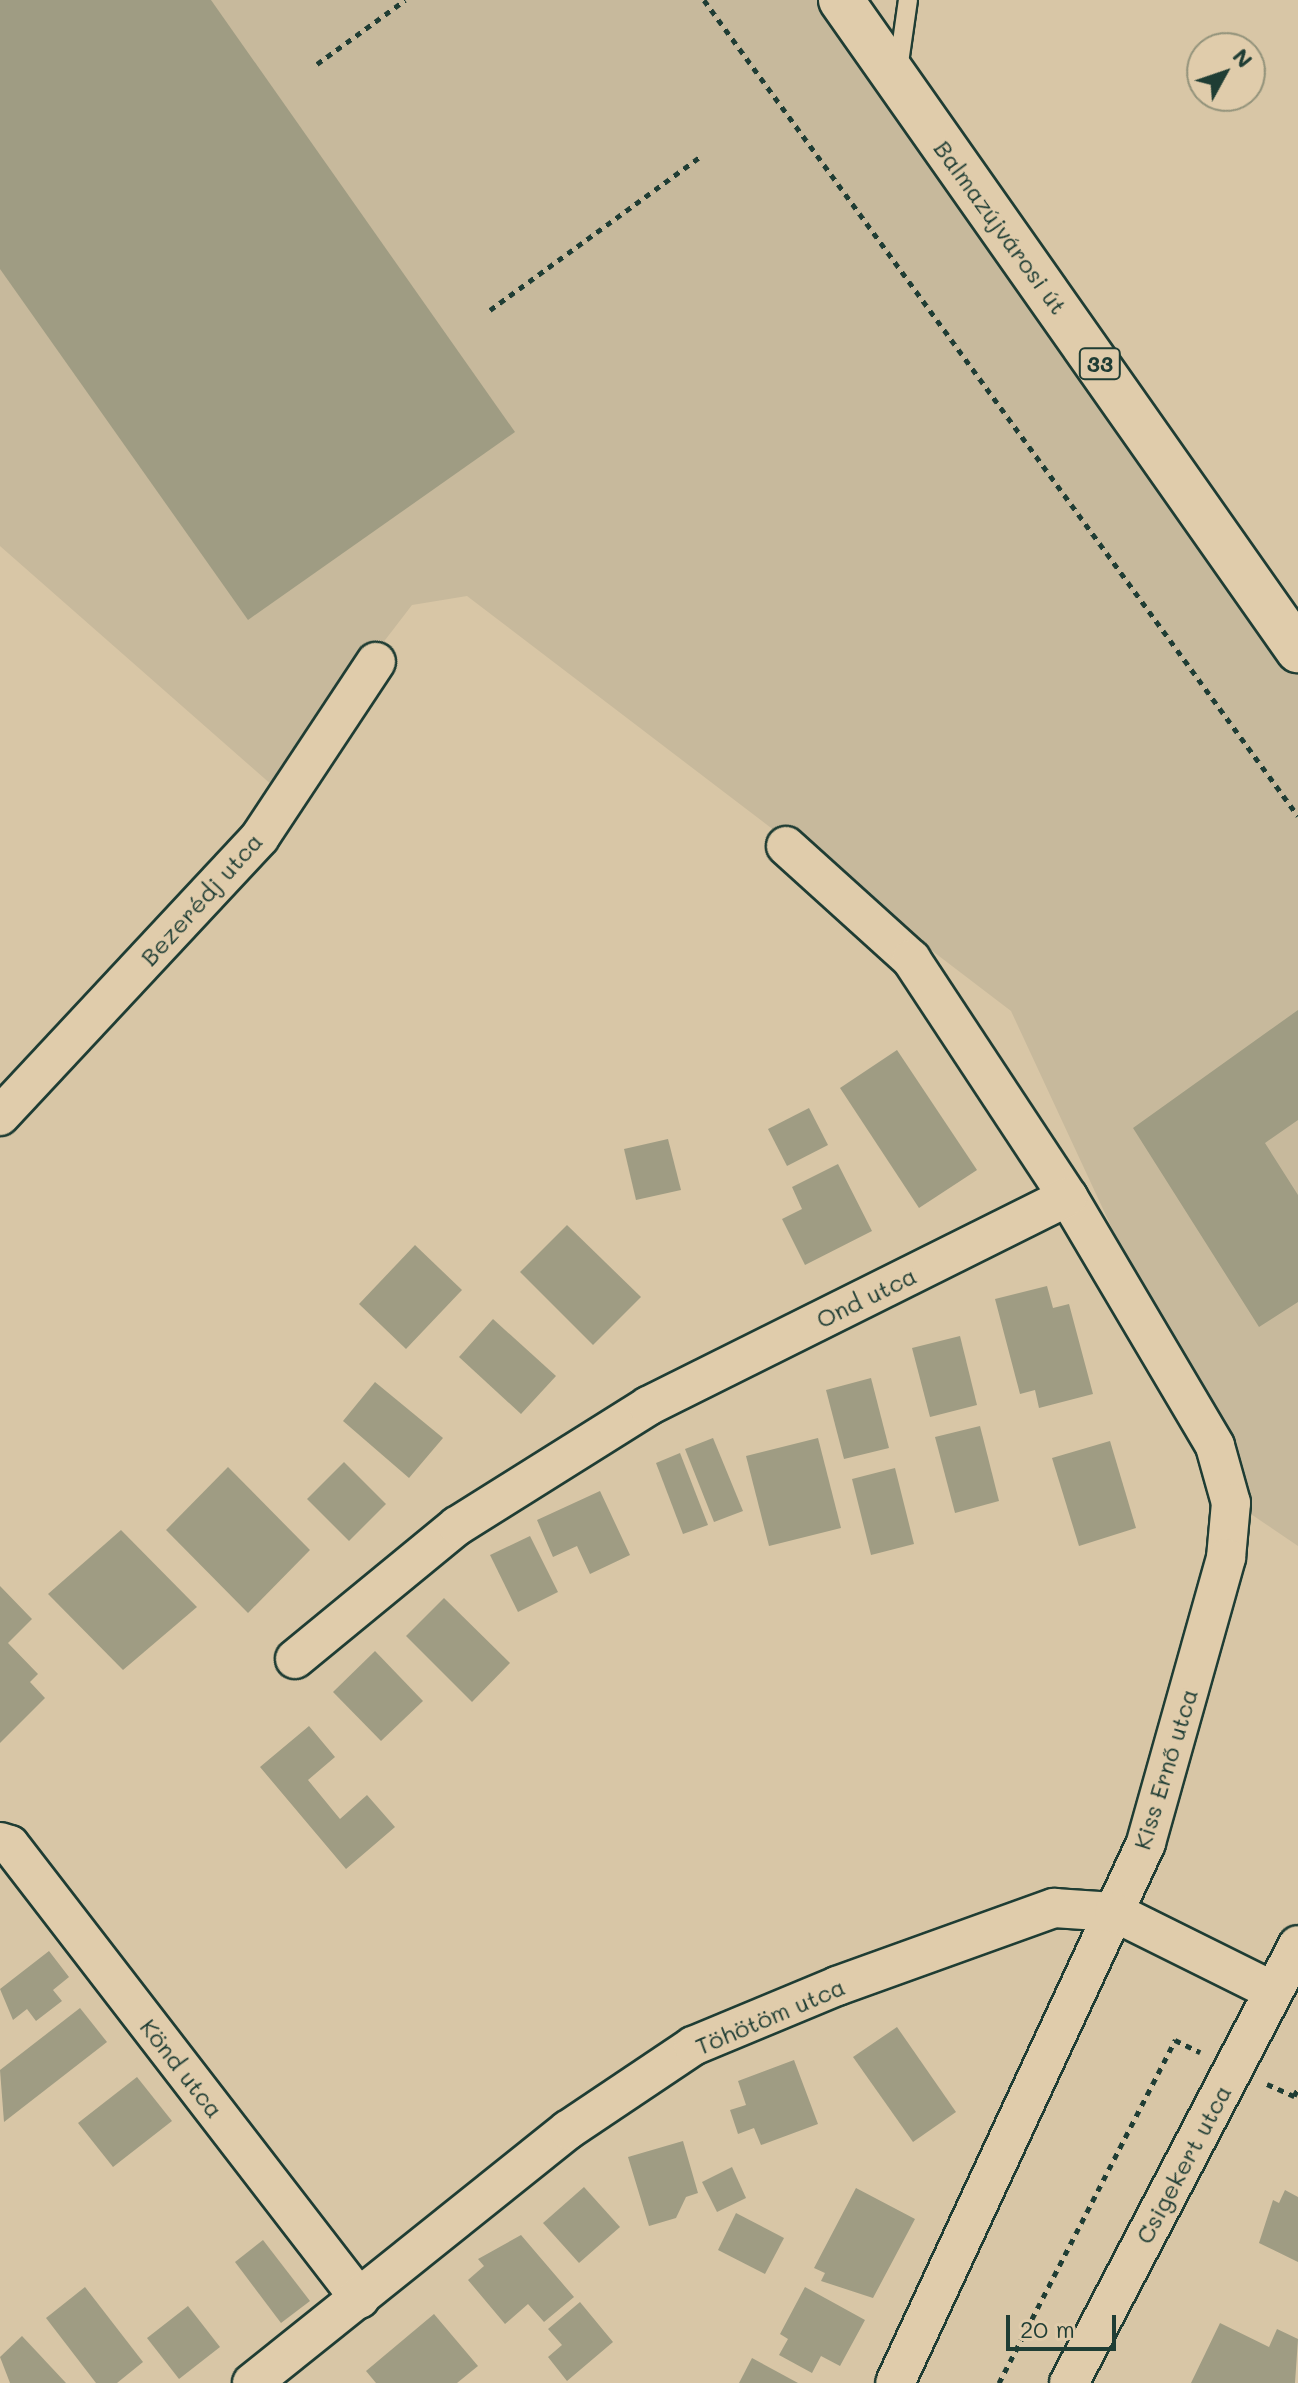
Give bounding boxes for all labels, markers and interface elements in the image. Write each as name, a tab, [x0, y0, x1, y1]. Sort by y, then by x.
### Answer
north arrow	[1186, 32, 1266, 112]
text: N	[1227, 42, 1260, 73]
street label: Balmazújvárosi út	[928, 134, 1074, 320]
road number: 33	[1078, 346, 1122, 382]
street label: Bezerédj utca	[134, 827, 268, 971]
street label: Ond utca	[811, 1260, 921, 1334]
street label: Kiss Ernő utca	[1127, 1685, 1203, 1853]
street label: Töhötöm utca	[691, 1972, 849, 2060]
street label: Könd utca	[134, 2013, 230, 2123]
street label: Csigekert utca	[1129, 2080, 1237, 2248]
scale bar	[1010, 2299, 1120, 2349]
text: 20 m	[1020, 2313, 1075, 2344]

